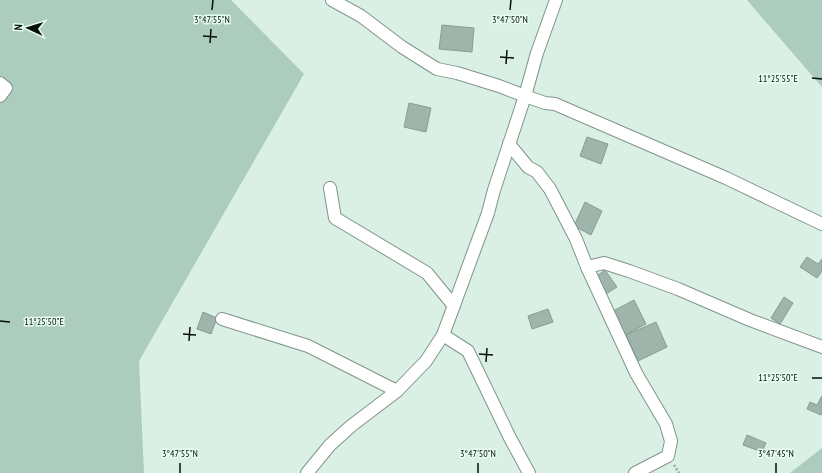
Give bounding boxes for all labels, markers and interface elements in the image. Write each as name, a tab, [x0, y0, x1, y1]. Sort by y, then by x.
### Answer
north arrow	[8, 8, 48, 48]
text: 3°47'55"N	[194, 13, 230, 26]
text: 3°47'50"N	[492, 13, 528, 26]
text: N	[11, 24, 25, 31]
text: 11°25'55"E	[758, 72, 798, 85]
text: 11°25'50"E	[24, 315, 64, 328]
text: 11°25'50"E	[758, 371, 798, 384]
text: 3°47'55"N	[162, 447, 198, 460]
text: 3°47'50"N	[460, 447, 496, 460]
text: 3°47'45"N	[758, 447, 794, 460]

